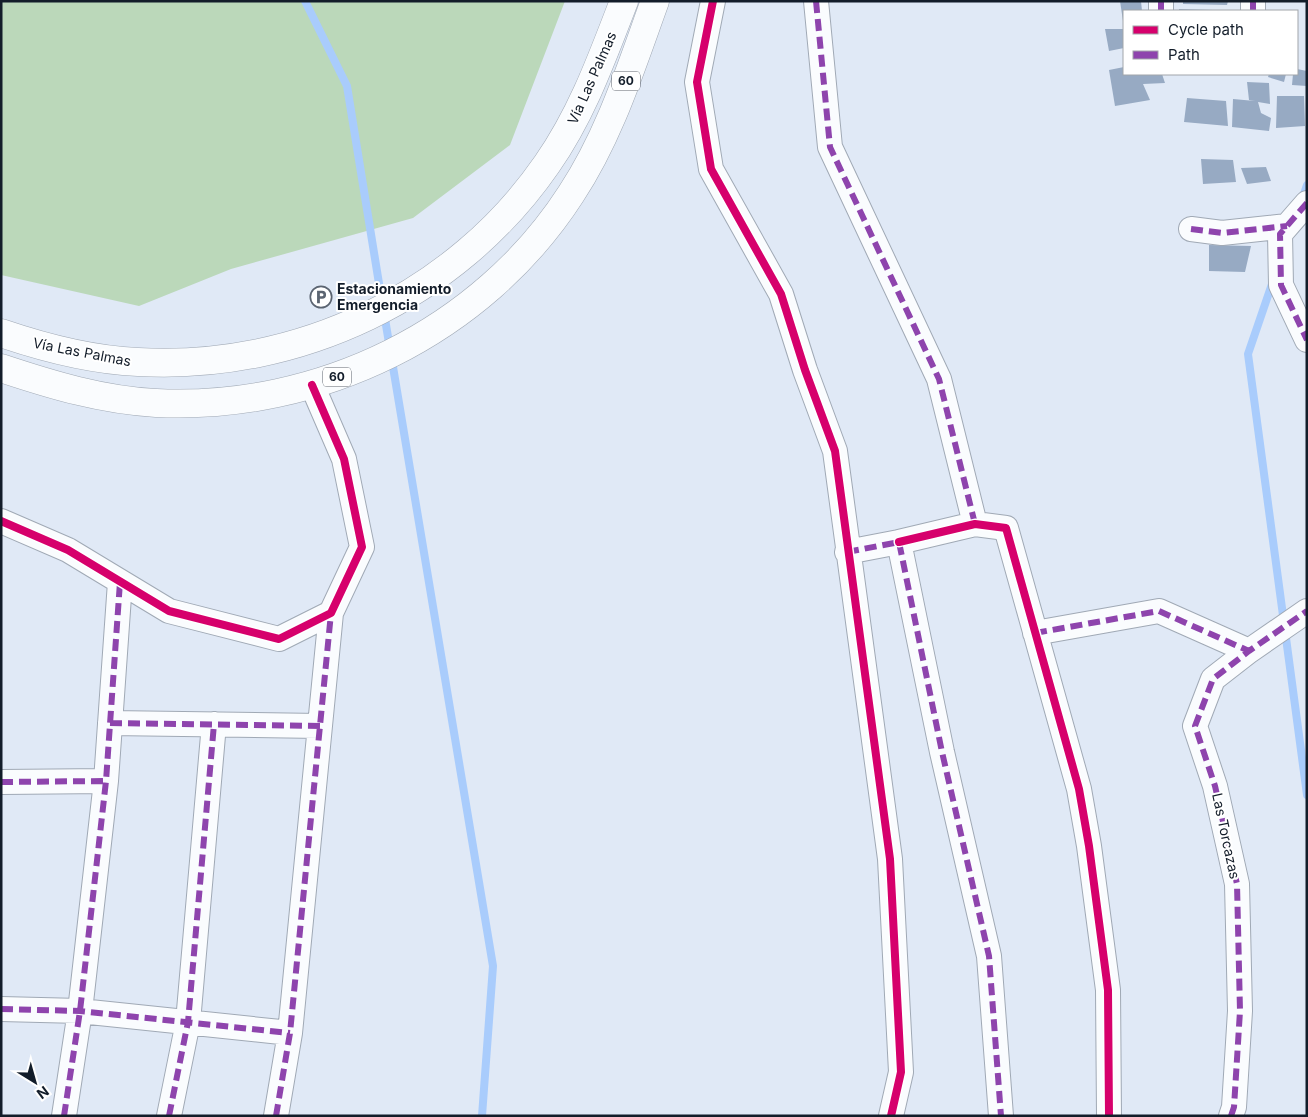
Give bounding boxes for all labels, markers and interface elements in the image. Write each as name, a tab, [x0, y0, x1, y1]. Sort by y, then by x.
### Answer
legend	[1123, 10, 1298, 75]
text: Cycle path	[1168, 20, 1244, 39]
street label: Vía Las Palmas	[564, 29, 620, 127]
text: Path	[1168, 45, 1200, 64]
road number: 60	[612, 72, 640, 90]
place label: Estacionamiento Emergencia	[337, 280, 452, 313]
parking icon: Estacionamiento Emergencia	[309, 285, 333, 309]
street label: Vía Las Palmas	[32, 334, 133, 369]
road number: 60	[323, 368, 351, 387]
street label: Las Torcazas	[1209, 791, 1244, 880]
north arrow	[10, 1057, 60, 1107]
text: N	[34, 1083, 53, 1103]

